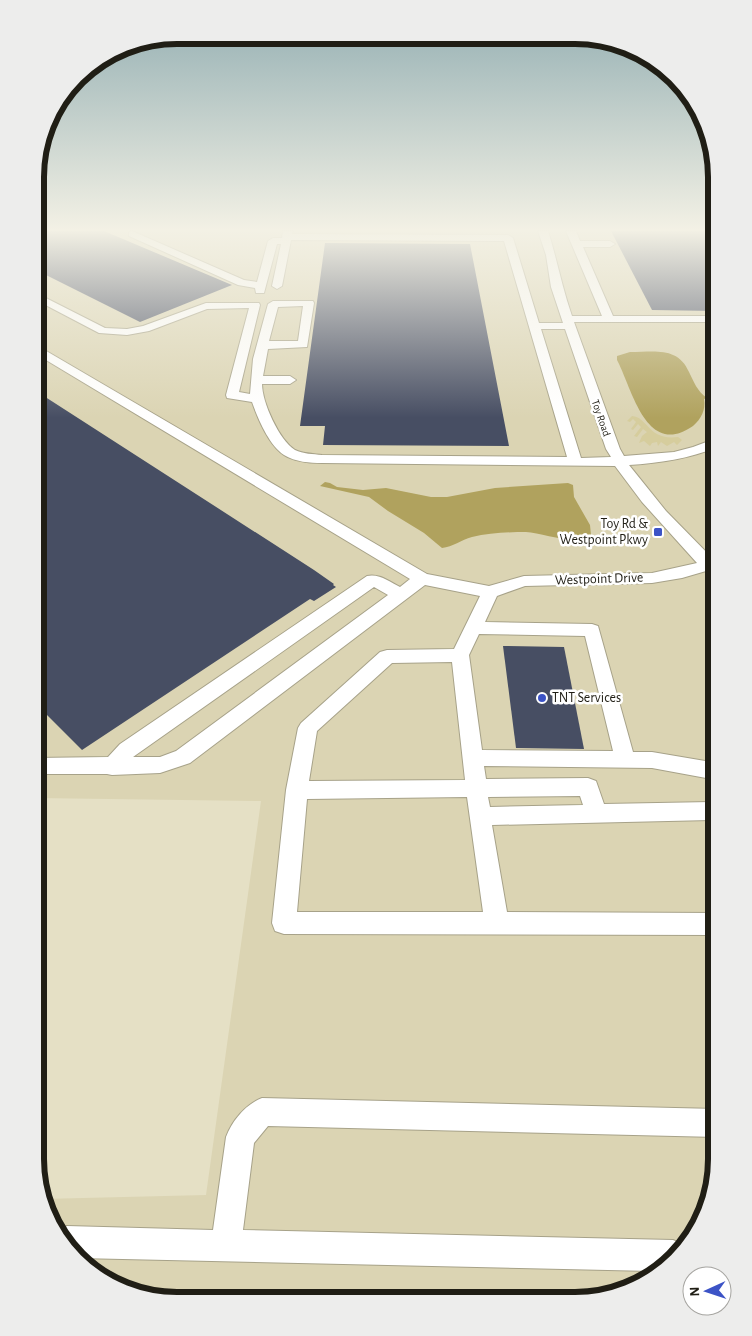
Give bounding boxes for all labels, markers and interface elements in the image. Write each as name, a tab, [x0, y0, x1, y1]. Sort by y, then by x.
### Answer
street label: Toy Road	[590, 398, 613, 438]
place label: Toy Rd & Westpoint Pkwy	[560, 517, 648, 547]
marker: Toy Rd & Westpoint Pkwy	[652, 526, 664, 538]
street label: Westpoint Drive	[555, 570, 643, 588]
place label: TNT Services	[552, 691, 621, 705]
marker: TNT Services	[536, 692, 548, 704]
north arrow	[682, 1266, 732, 1316]
text: N	[688, 1286, 702, 1297]

